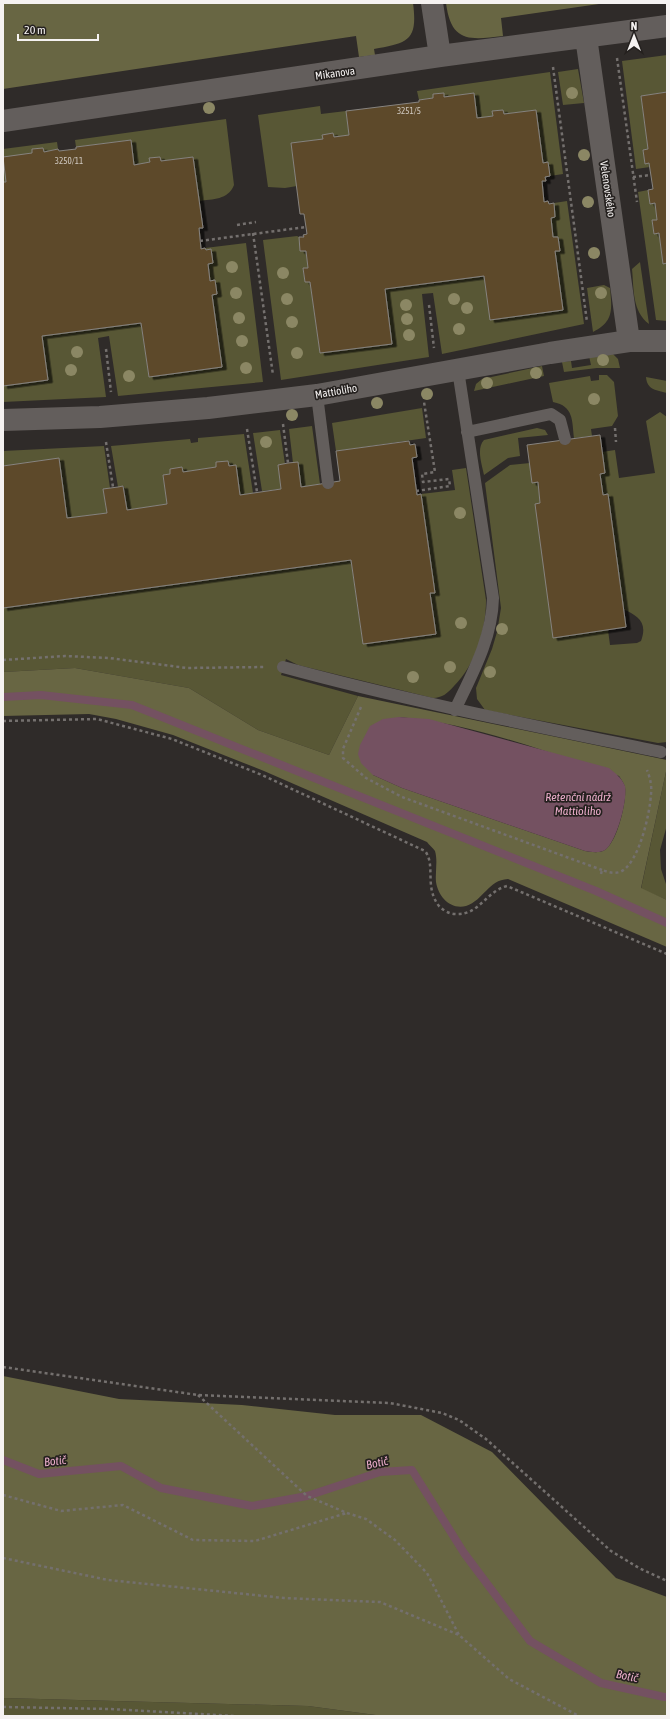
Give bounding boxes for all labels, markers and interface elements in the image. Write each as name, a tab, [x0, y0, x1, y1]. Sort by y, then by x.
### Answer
scale bar	[18, 16, 98, 42]
north arrow	[614, 16, 654, 56]
text: N	[631, 20, 637, 32]
text: 20 m	[24, 23, 46, 37]
street label: Mikanova	[314, 64, 356, 82]
house number: 3251/5	[397, 106, 421, 116]
house number: 3250/11	[55, 156, 83, 166]
street label: Velenovského	[598, 160, 618, 218]
street label: Mattioliho	[314, 381, 358, 401]
water label: Retenční nádrž Mattioliho	[545, 790, 612, 818]
water label: Botič	[43, 1453, 67, 1469]
water label: Botič	[365, 1454, 390, 1472]
water label: Botič	[615, 1667, 640, 1685]

